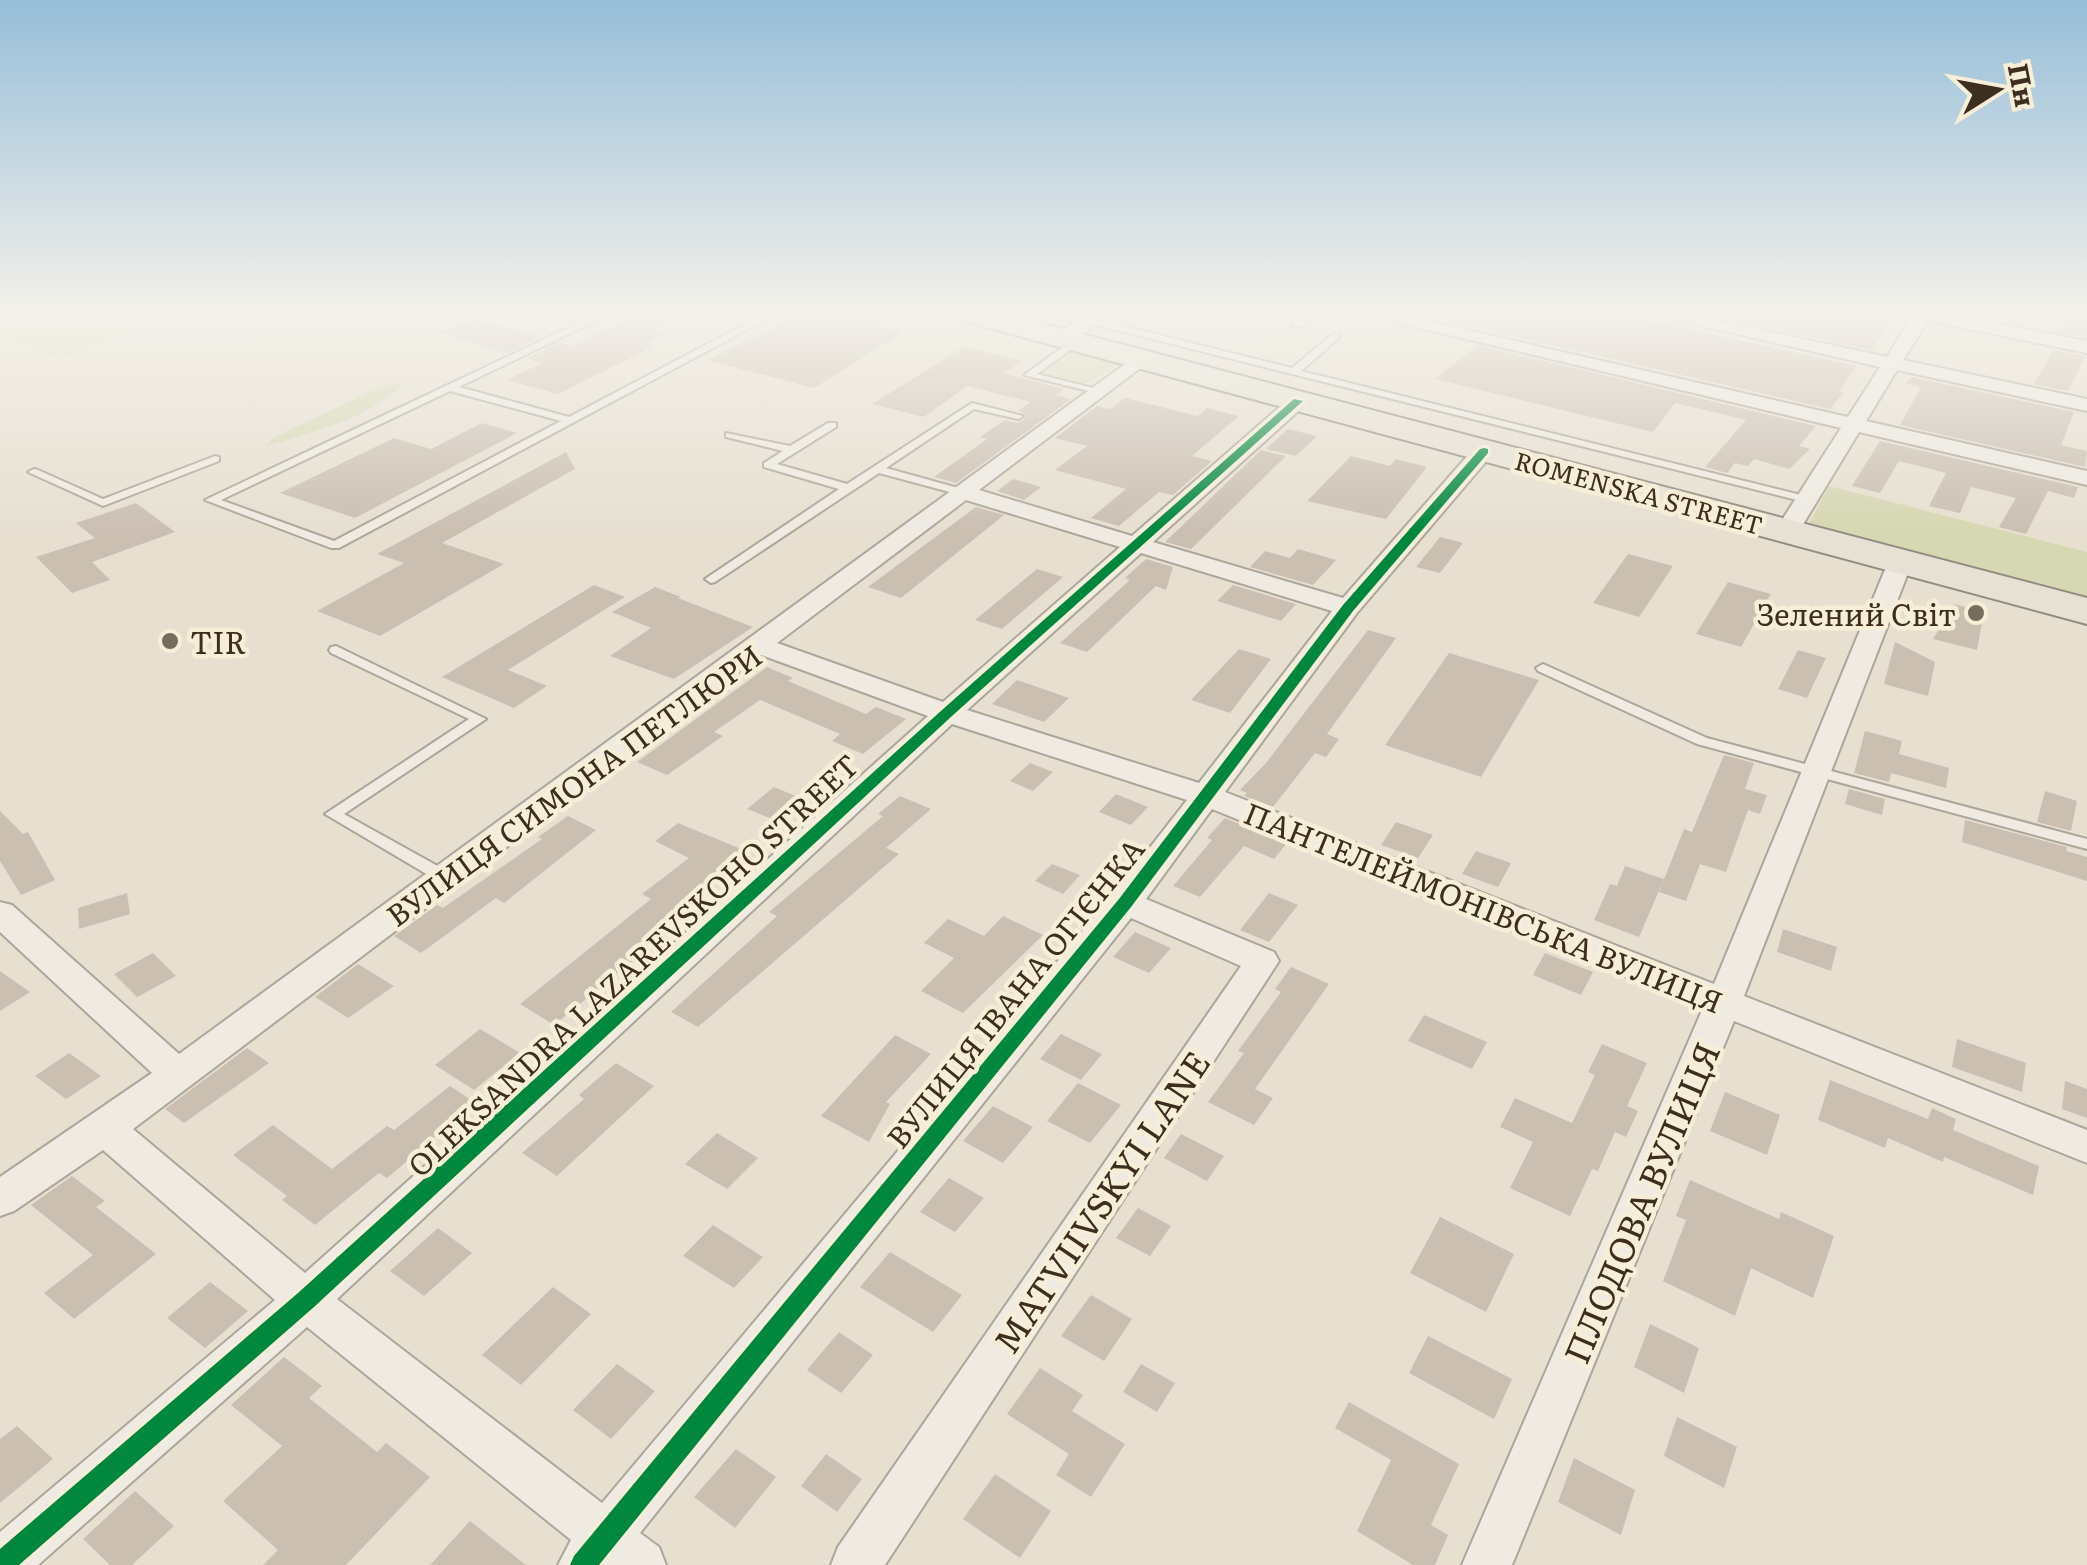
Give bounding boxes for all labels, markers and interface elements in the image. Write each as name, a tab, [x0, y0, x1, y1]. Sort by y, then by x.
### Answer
north arrow	[1947, 40, 2047, 140]
text: Пн	[1999, 59, 2048, 110]
street label: ROMENSKA STREET	[1511, 441, 1767, 543]
place label: Зелений Світ	[1757, 591, 1956, 635]
marker: Зелений Світ	[1965, 602, 1987, 624]
place label: TIR	[190, 619, 246, 663]
marker: TIR	[159, 630, 181, 652]
street label: ВУЛИЦЯ СИМОНА ПЕТЛЮРИ	[376, 633, 770, 935]
street label: OLEKSANDRA LAZAREVSKOHO STREET	[397, 742, 867, 1186]
street label: ПАНТЕЛЕЙМОНІВСЬКА ВУЛИЦЯ	[1238, 790, 1730, 1022]
street label: ВУЛИЦЯ ІВАНА ОГІЄНКА	[875, 827, 1153, 1157]
street label: ПЛОДОВА ВУЛИЦЯ	[1549, 1033, 1731, 1371]
street label: MATVIIVSKYI LANE	[979, 1039, 1221, 1363]

